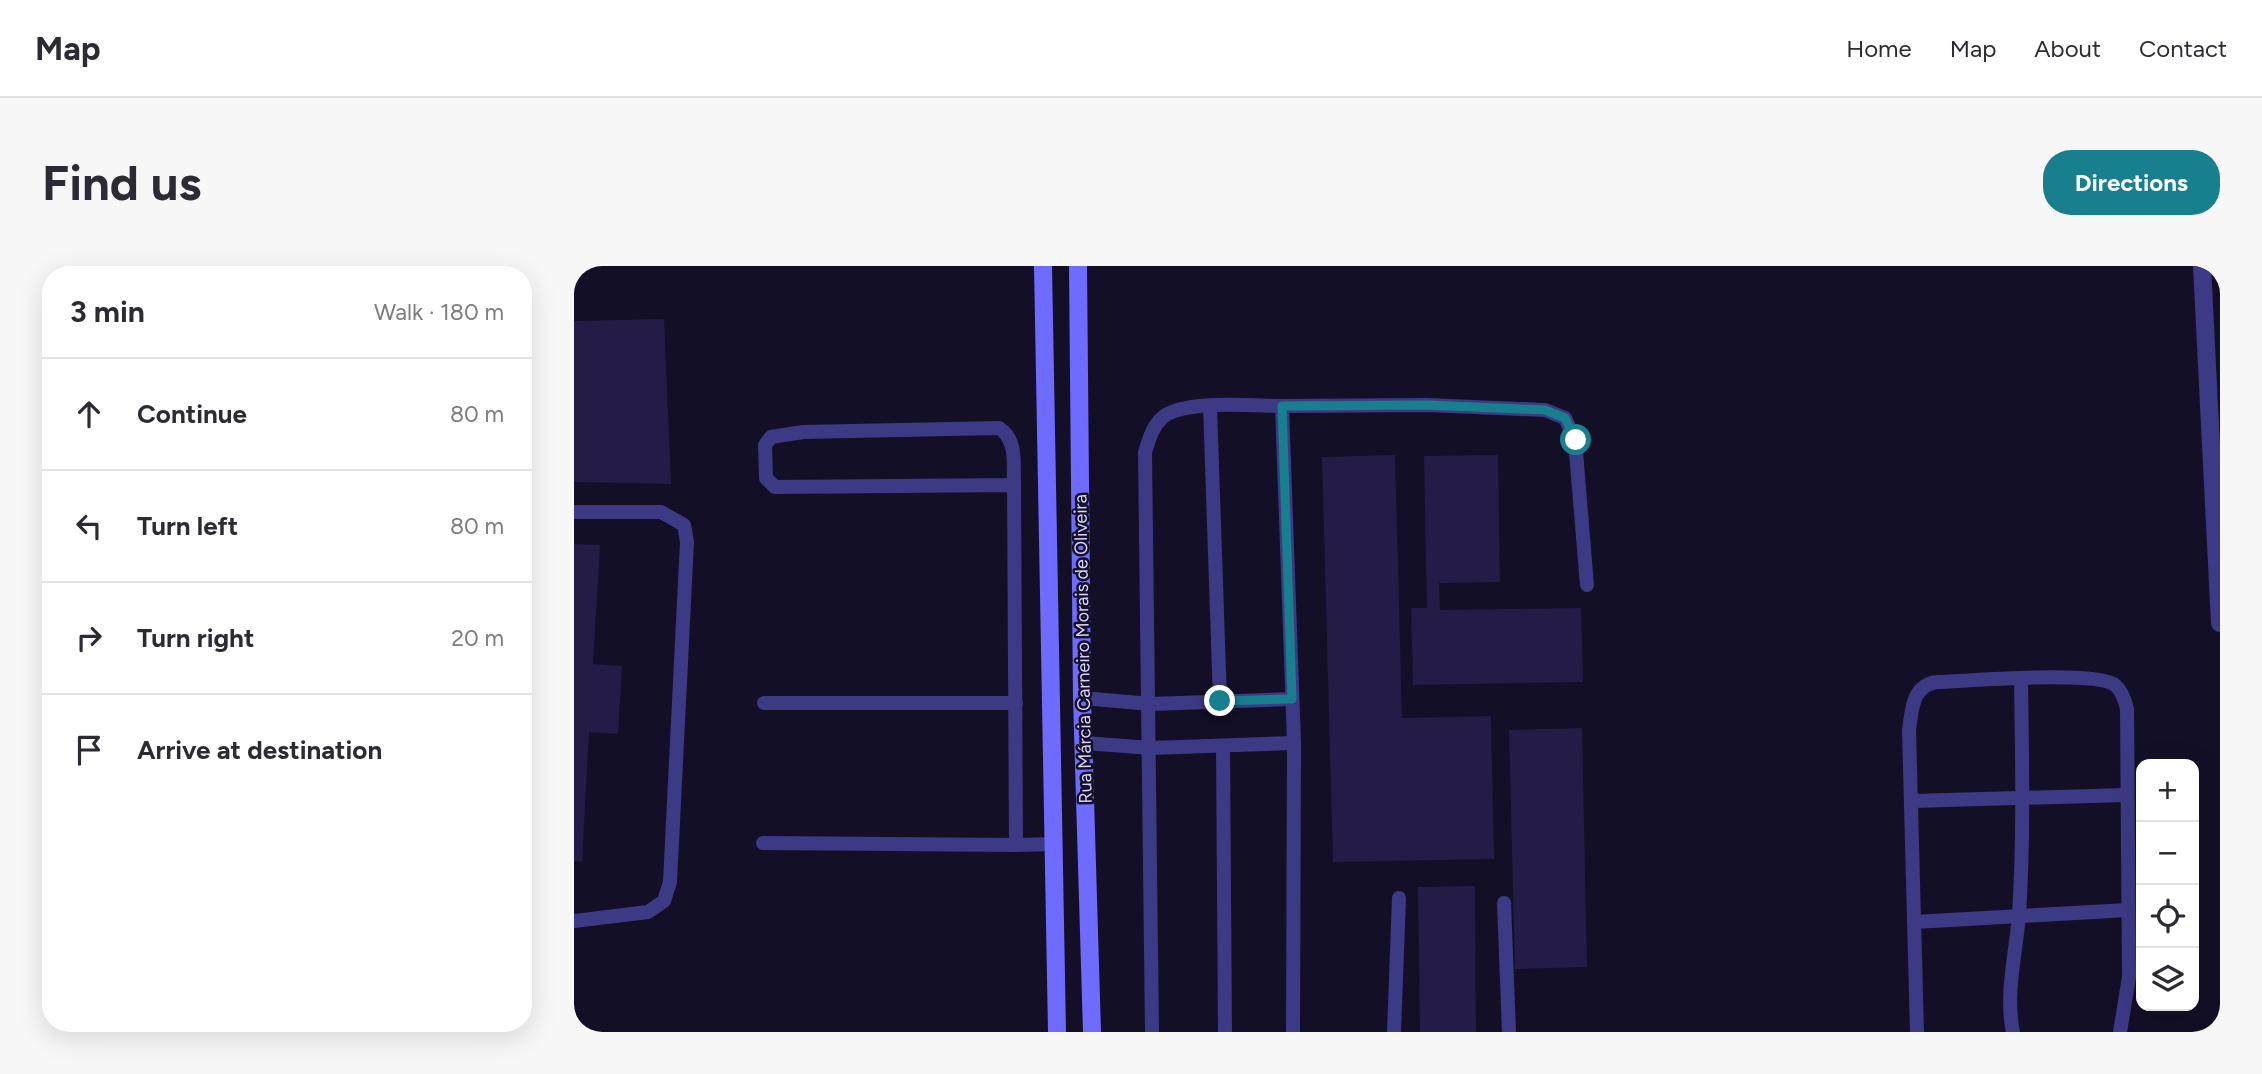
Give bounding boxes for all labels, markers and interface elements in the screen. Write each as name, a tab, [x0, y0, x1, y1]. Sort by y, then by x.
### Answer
text: Map	[35, 29, 101, 68]
text: Home	[1846, 34, 1912, 63]
text: Map	[1950, 34, 1996, 63]
text: About	[2034, 34, 2101, 63]
text: Contact	[2139, 34, 2227, 63]
button: Directions	[2043, 150, 2220, 215]
text: Find us	[42, 153, 201, 212]
text: 3 min	[70, 293, 145, 330]
text: Walk · 180 m	[374, 298, 504, 326]
icon: ahead	[70, 395, 108, 433]
text: Continue	[137, 398, 247, 430]
text: 80 m	[450, 400, 504, 428]
route start	[1560, 424, 1591, 455]
street label: Rua Márcia Carneiro Morais de Oliveira	[1069, 494, 1097, 804]
icon: left	[70, 507, 108, 545]
text: Turn left	[137, 510, 238, 542]
text: 80 m	[450, 512, 504, 540]
icon: right	[70, 619, 108, 657]
text: Turn right	[137, 622, 254, 654]
text: 20 m	[451, 624, 504, 652]
route end	[1204, 685, 1235, 716]
icon: arrive	[70, 731, 108, 769]
text: Arrive at destination	[137, 734, 382, 766]
map controls	[2136, 759, 2199, 1011]
button: +	[2136, 759, 2199, 822]
button: −	[2136, 822, 2199, 885]
button: locate	[2136, 885, 2199, 948]
button: layers	[2136, 948, 2199, 1011]

